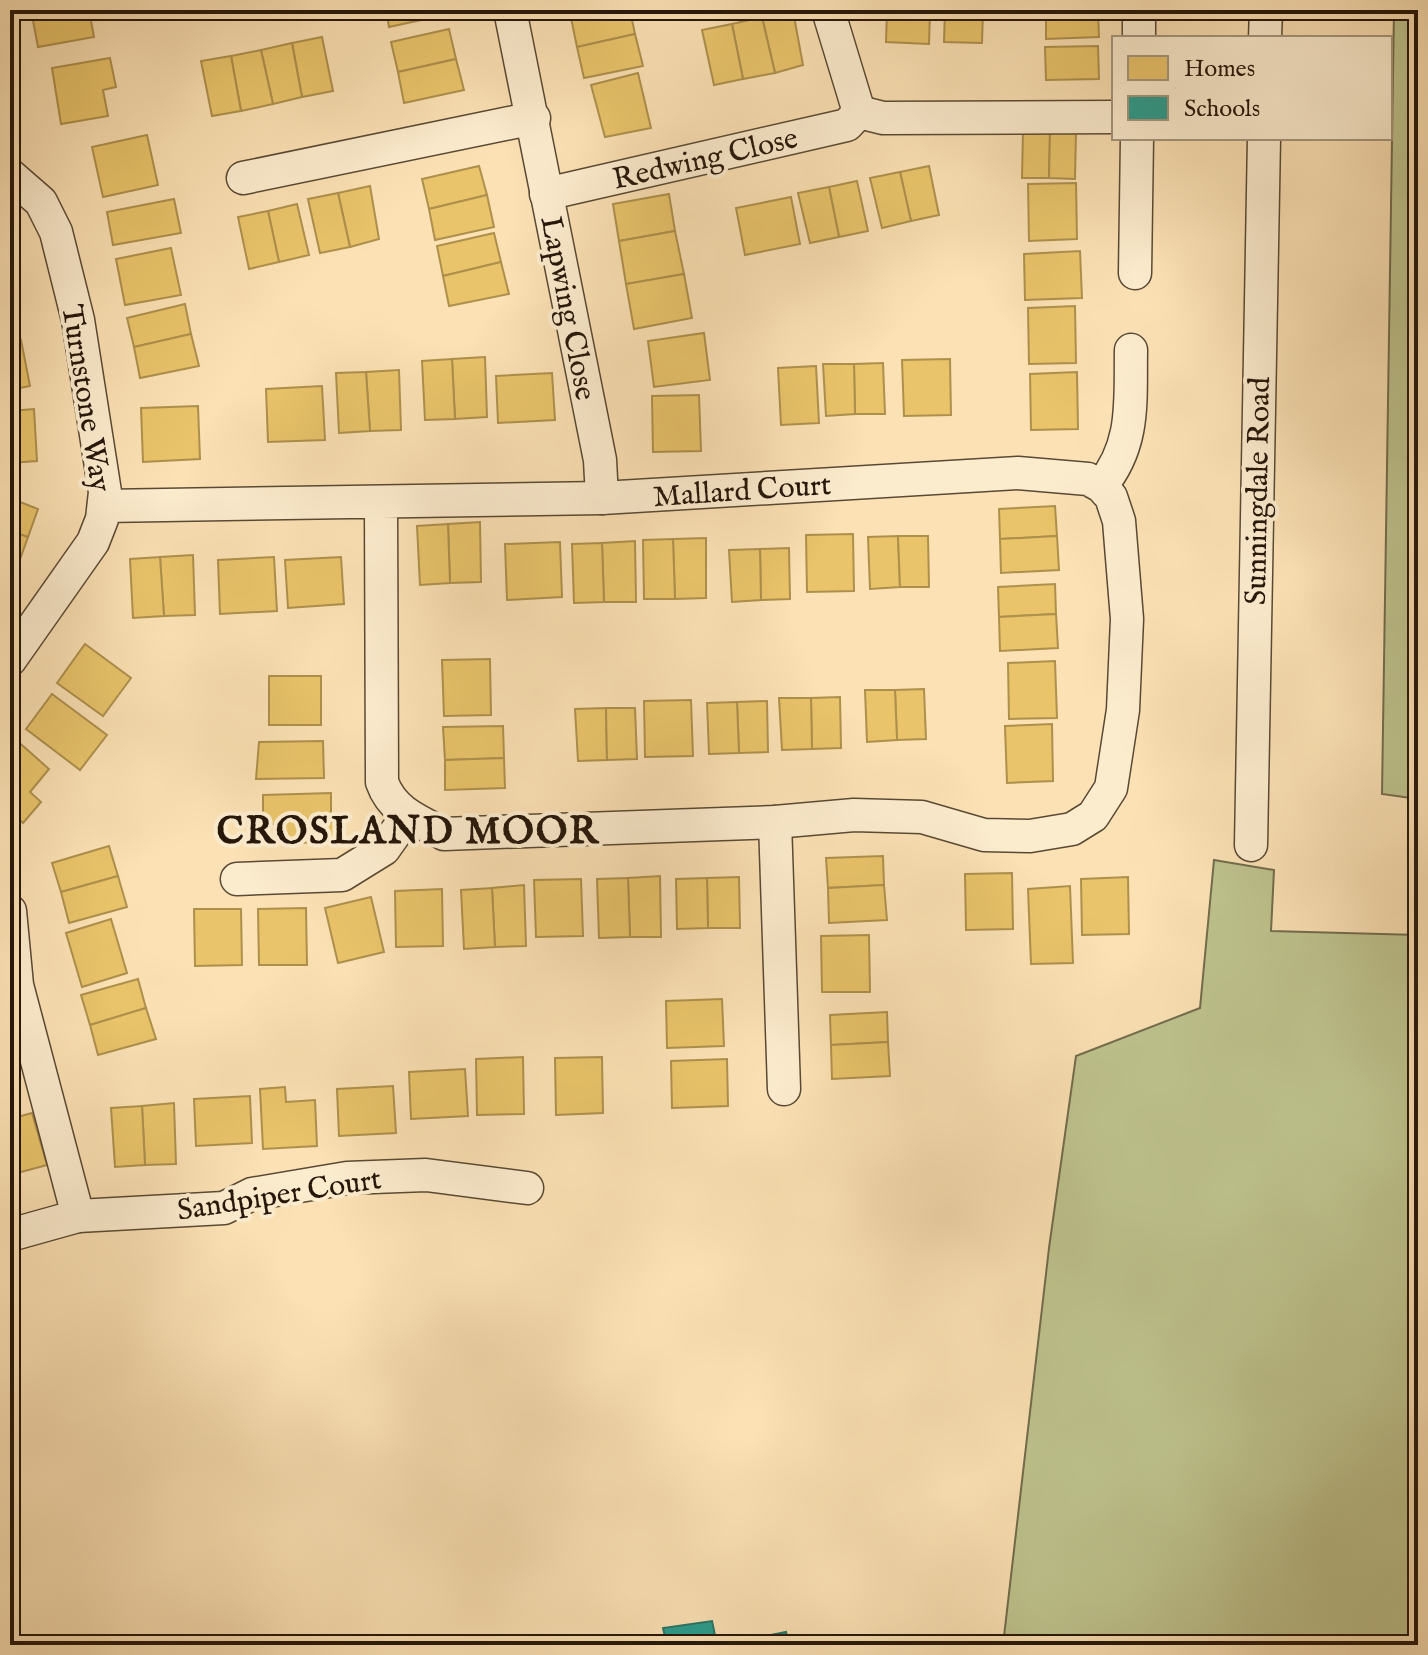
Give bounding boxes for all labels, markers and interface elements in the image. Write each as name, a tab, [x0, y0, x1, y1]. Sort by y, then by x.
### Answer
legend	[1112, 36, 1392, 140]
text: Homes	[1184, 54, 1255, 85]
text: Schools	[1184, 94, 1260, 125]
street label: Redwing Close	[609, 120, 802, 200]
street label: Lapwing Close	[531, 213, 603, 404]
street label: Turnstone Way	[51, 302, 119, 495]
street label: Sunningdale Road	[1238, 376, 1280, 605]
street label: Mallard Court	[652, 467, 833, 517]
district label: CROSLAND MOOR	[216, 809, 600, 857]
street label: Sandpiper Court	[174, 1161, 384, 1231]

